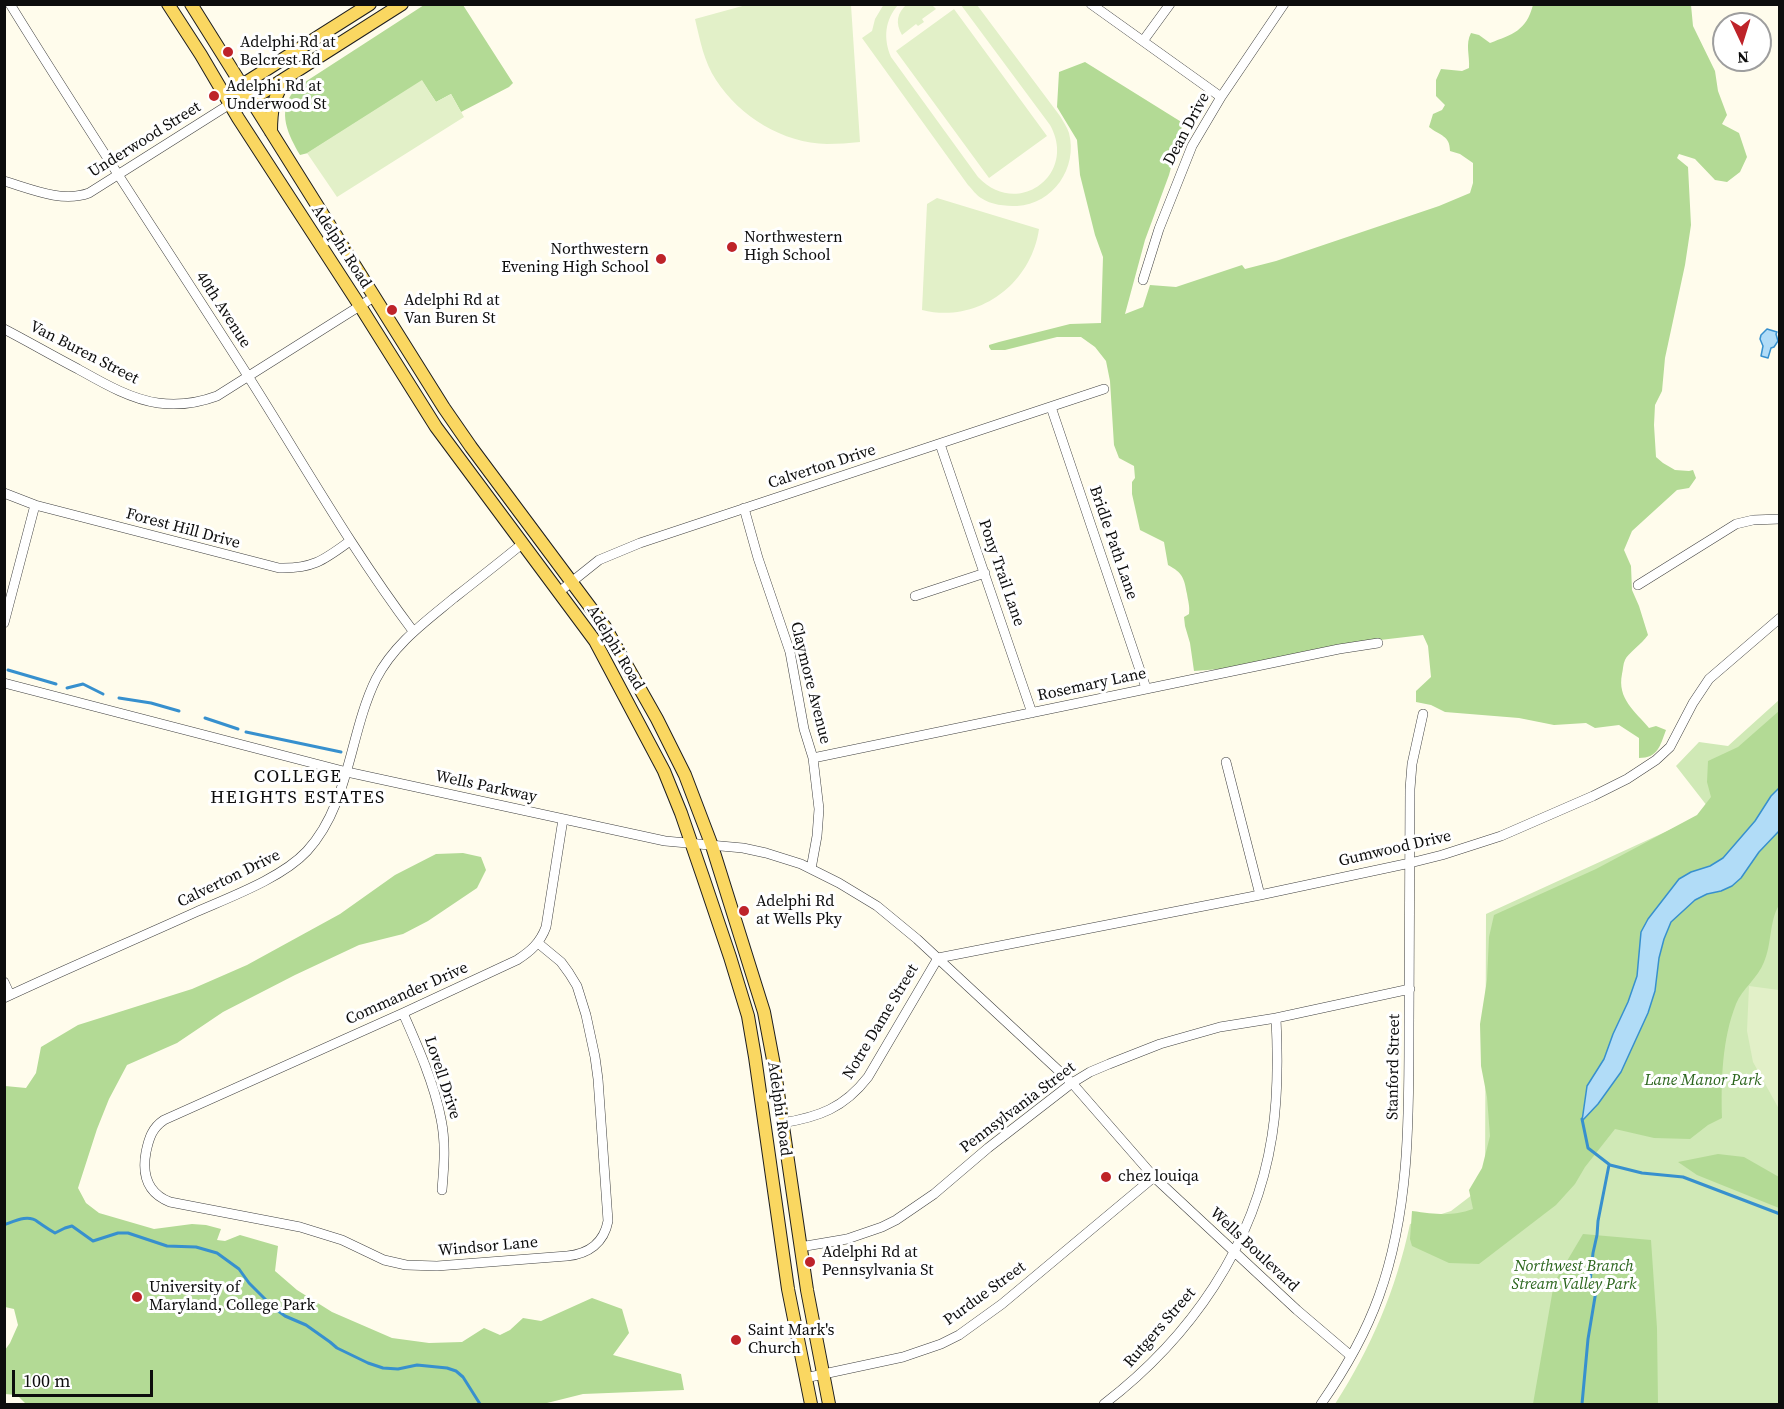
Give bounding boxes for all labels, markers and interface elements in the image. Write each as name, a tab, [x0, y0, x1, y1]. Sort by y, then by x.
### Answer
north arrow	[1712, 12, 1772, 72]
place label: Adelphi Rd at Belcrest Rd	[240, 33, 336, 71]
marker: Adelphi Rd at Belcrest Rd	[221, 45, 235, 59]
text: N	[1737, 47, 1750, 69]
place label: Adelphi Rd at Underwood St	[226, 77, 327, 115]
marker: Adelphi Rd at Underwood St	[207, 89, 221, 103]
street label: Dean Drive	[1160, 89, 1214, 169]
street label: Underwood Street	[85, 98, 205, 182]
street label: Adelphi Road	[307, 202, 375, 292]
place label: Northwestern High School	[744, 228, 843, 266]
place label: Northwestern Evening High School	[501, 240, 649, 278]
marker: Northwestern High School	[725, 240, 739, 254]
marker: Northwestern Evening High School	[654, 252, 668, 266]
street label: 40th Avenue	[191, 268, 255, 352]
place label: Adelphi Rd at Van Buren St	[404, 291, 500, 329]
marker: Adelphi Rd at Van Buren St	[385, 303, 399, 317]
street label: Van Buren Street	[26, 317, 142, 389]
street label: Calverton Drive	[766, 441, 878, 493]
street label: Bridle Path Lane	[1085, 484, 1141, 602]
street label: Forest Hill Drive	[124, 505, 242, 553]
street label: Pony Trail Lane	[974, 517, 1028, 629]
street label: Adelphi Road	[582, 602, 648, 694]
street label: Claymore Avenue	[786, 620, 834, 746]
street label: Rosemary Lane	[1036, 664, 1148, 706]
district label: COLLEGE HEIGHTS ESTATES	[210, 766, 386, 808]
street label: Wells Parkway	[433, 767, 539, 807]
street label: Gumwood Drive	[1337, 827, 1453, 871]
street label: Calverton Drive	[175, 846, 283, 912]
place label: Adelphi Rd at Wells Pky	[756, 892, 842, 930]
marker: Adelphi Rd at Wells Pky	[737, 904, 751, 918]
street label: Commander Drive	[343, 958, 471, 1030]
street label: Notre Dame Street	[839, 961, 923, 1083]
street label: Stanford Street	[1383, 1014, 1405, 1120]
street label: Lovell Drive	[420, 1034, 464, 1122]
street label: Pennsylvania Street	[956, 1058, 1080, 1158]
street label: Adelphi Road	[763, 1060, 795, 1158]
park label: Lane Manor Park	[1644, 1071, 1762, 1091]
place label: chez louiqa	[1118, 1167, 1199, 1187]
marker: chez louiqa	[1099, 1170, 1113, 1184]
street label: Wells Boulevard	[1205, 1204, 1303, 1296]
street label: Windsor Lane	[437, 1233, 539, 1261]
place label: Adelphi Rd at Pennsylvania St	[822, 1243, 934, 1281]
marker: Adelphi Rd at Pennsylvania St	[803, 1255, 817, 1269]
park label: Northwest Branch Stream Valley Park	[1512, 1257, 1636, 1295]
street label: Purdue Street	[940, 1258, 1030, 1330]
place label: University of Maryland, College Park	[149, 1278, 315, 1316]
street label: Rutgers Street	[1120, 1284, 1200, 1372]
marker: University of Maryland, College Park	[130, 1290, 144, 1304]
place label: Saint Mark's Church	[748, 1321, 835, 1359]
marker: Saint Mark's Church	[729, 1333, 743, 1347]
scale bar	[15, 1358, 156, 1396]
text: 100 m	[23, 1368, 70, 1393]

